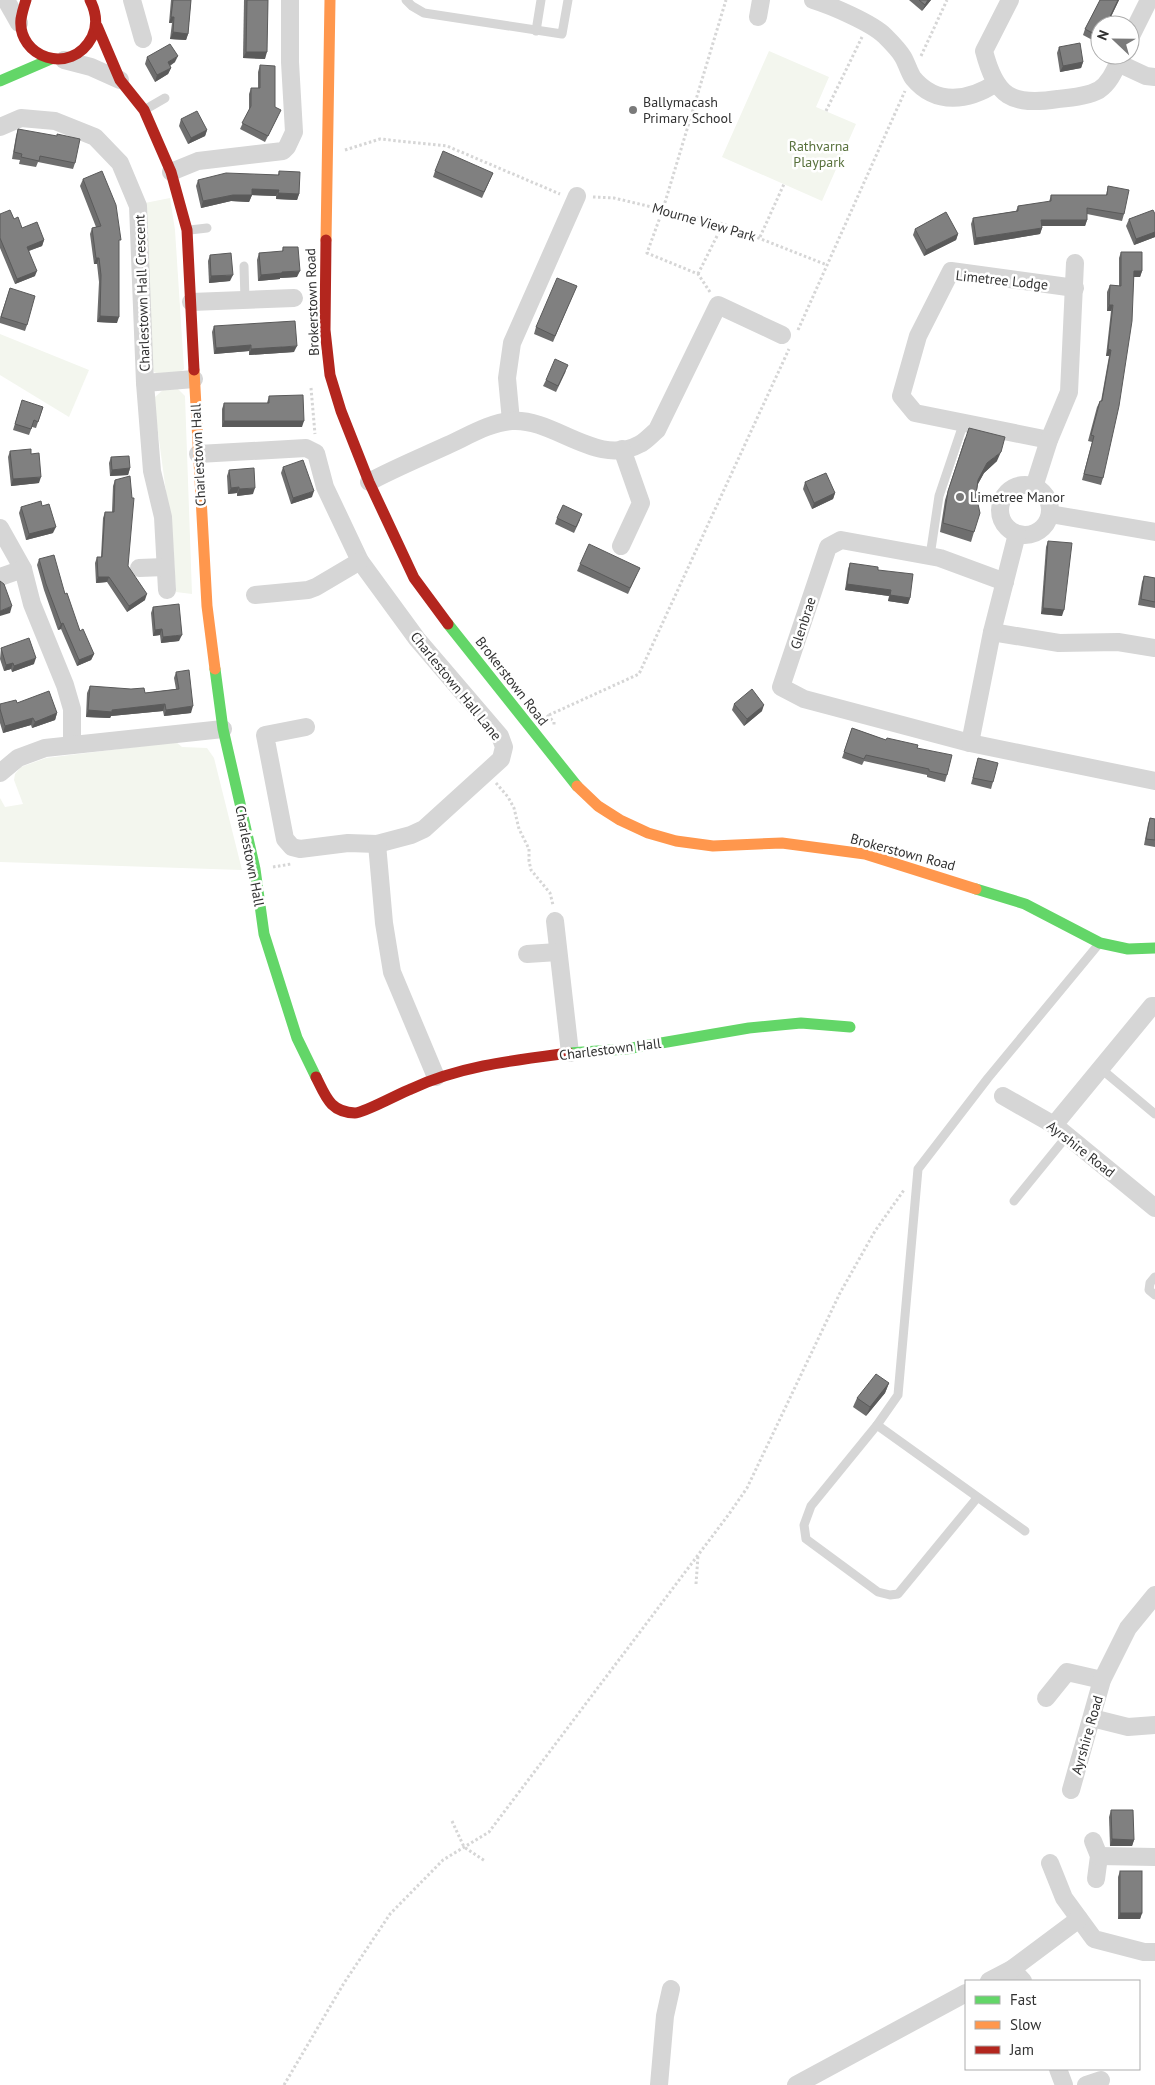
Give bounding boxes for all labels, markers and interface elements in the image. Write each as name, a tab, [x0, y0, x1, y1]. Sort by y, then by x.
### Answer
north arrow	[1090, 15, 1140, 65]
text: N	[1093, 27, 1113, 43]
place label: Ballymacash Primary School	[643, 93, 732, 127]
marker: Ballymacash Primary School	[627, 104, 639, 116]
park label: Rathvarna Playpark	[789, 137, 849, 171]
street label: Mourne View Park	[650, 199, 758, 245]
street label: Charlestown Hall Crescent	[130, 214, 154, 372]
street label: Brokerstown Road	[301, 248, 323, 356]
street label: Limetree Lodge	[955, 266, 1049, 294]
street label: Charlestown Hall	[186, 403, 210, 507]
place label: Limetree Manor	[970, 488, 1065, 506]
marker: Limetree Manor	[954, 491, 966, 503]
street label: Glenbrae	[786, 595, 820, 651]
street label: Charlestown Hall Lane	[407, 628, 505, 744]
street label: Brokerstown Road	[472, 633, 552, 729]
street label: Charlestown Hall	[231, 804, 269, 908]
street label: Brokerstown Road	[849, 829, 957, 875]
street label: Charlestown Hall	[558, 1034, 662, 1064]
street label: Ayrshire Road	[1043, 1117, 1119, 1181]
street label: Ayrshire Road	[1067, 1693, 1107, 1777]
legend	[965, 1980, 1140, 2070]
text: Fast	[1010, 1990, 1037, 2009]
text: Slow	[1010, 2015, 1041, 2034]
text: Jam	[1009, 2040, 1034, 2059]

